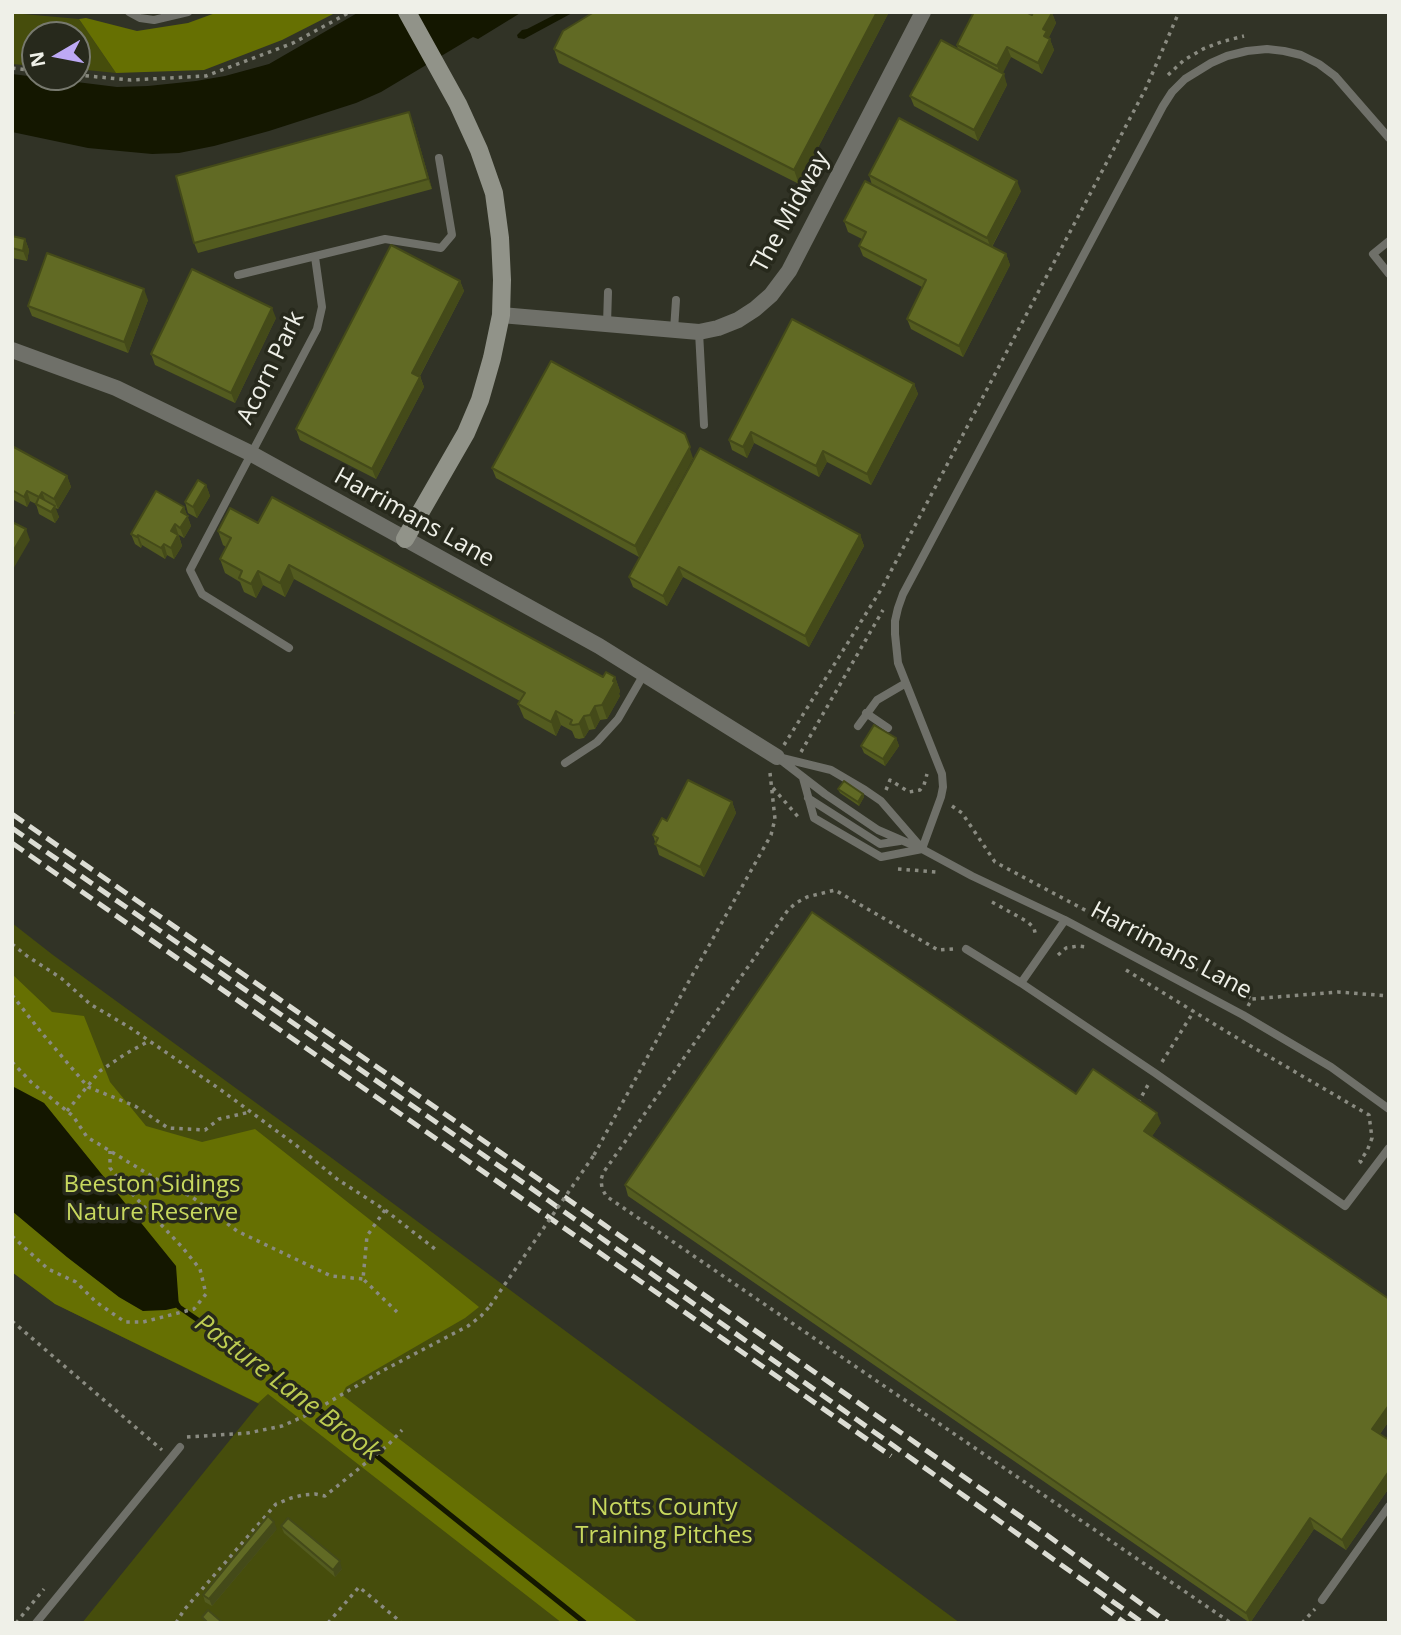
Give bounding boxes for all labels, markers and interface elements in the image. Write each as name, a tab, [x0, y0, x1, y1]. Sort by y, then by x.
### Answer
north arrow	[21, 21, 91, 91]
text: N	[23, 49, 51, 69]
street label: The Midway	[746, 146, 836, 278]
street label: Acorn Park	[231, 307, 311, 429]
street label: Harrimans Lane	[329, 462, 499, 574]
street label: Harrimans Lane	[1085, 896, 1257, 1006]
park label: Beeston Sidings Nature Reserve	[64, 1171, 240, 1227]
water label: Pasture Lane Brook	[188, 1308, 386, 1468]
park label: Notts County Training Pitches	[575, 1494, 753, 1550]

